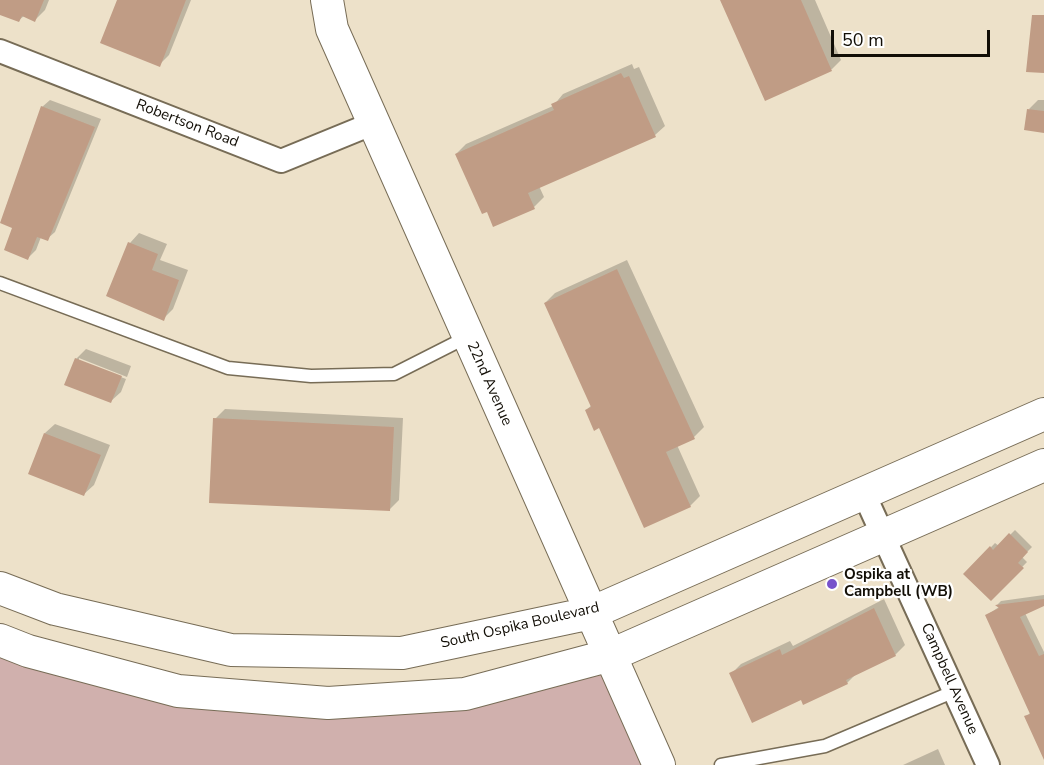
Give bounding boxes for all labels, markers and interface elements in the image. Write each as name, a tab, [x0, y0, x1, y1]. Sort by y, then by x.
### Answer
scale bar	[834, 18, 993, 56]
text: 50 m	[842, 28, 884, 52]
street label: Robertson Road	[133, 96, 241, 152]
street label: 22nd Avenue	[462, 339, 516, 429]
place label: Ospika at Campbell (WB)	[844, 566, 953, 601]
marker: Ospika at Campbell (WB)	[825, 577, 839, 591]
street label: South Ospika Boulevard	[439, 599, 601, 653]
street label: Campbell Avenue	[916, 621, 982, 737]

